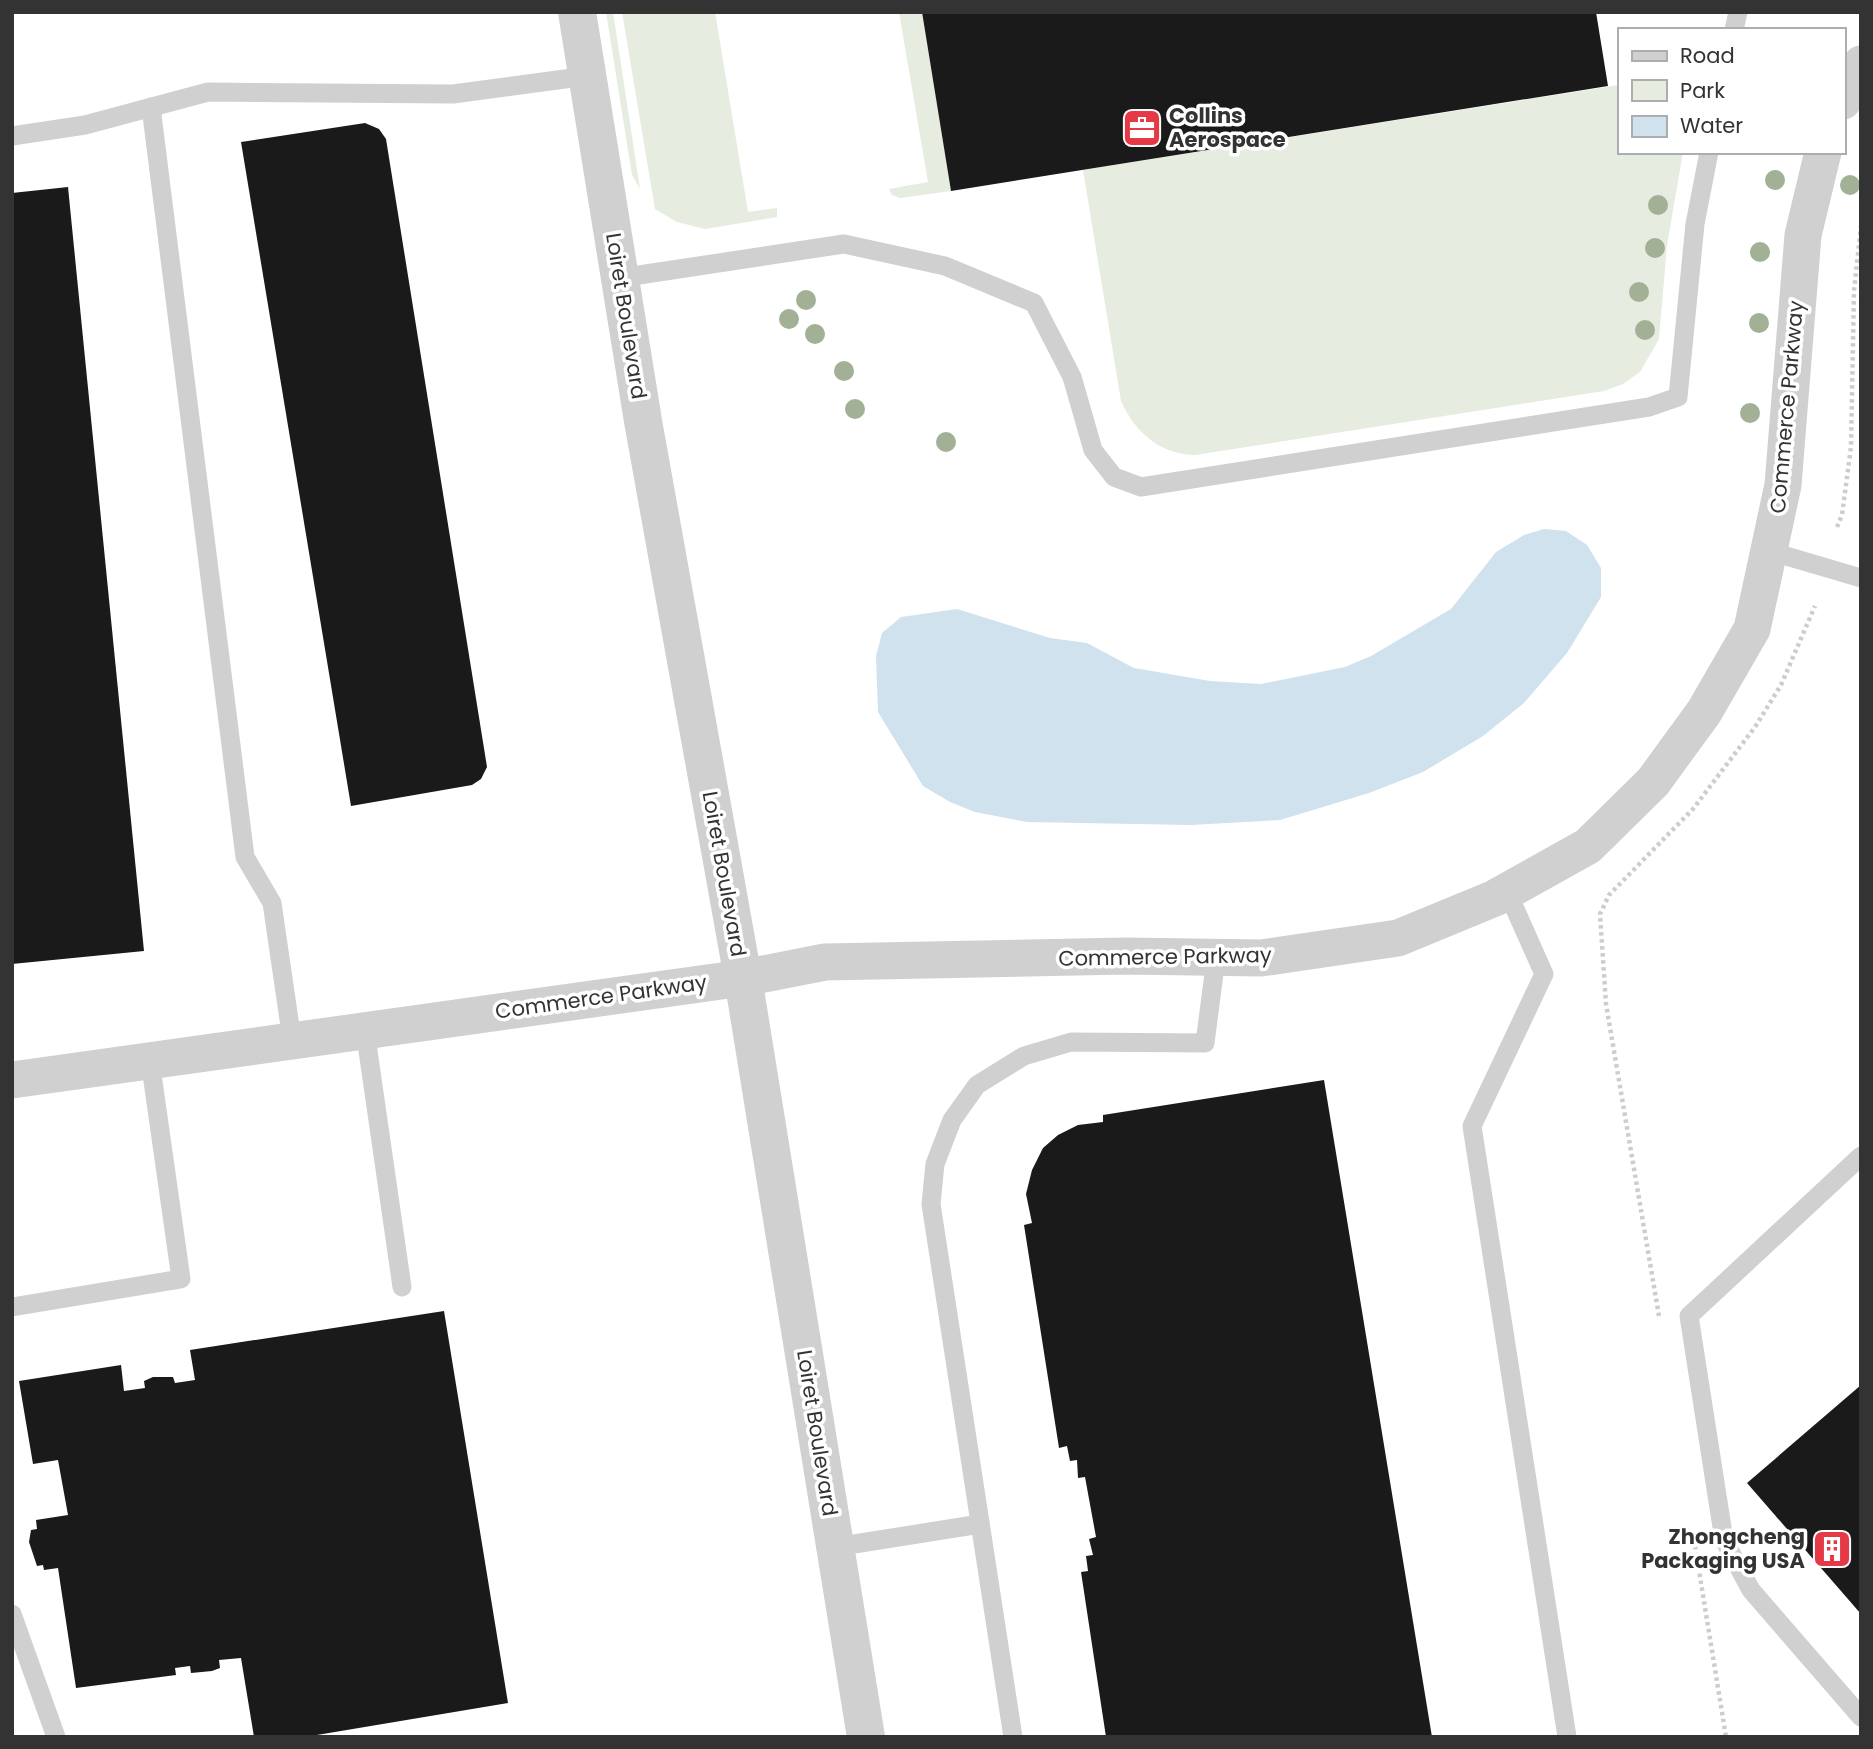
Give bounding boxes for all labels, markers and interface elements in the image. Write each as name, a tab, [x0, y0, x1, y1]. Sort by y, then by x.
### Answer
legend	[1618, 28, 1845, 154]
text: Road	[1680, 41, 1735, 70]
text: Park	[1680, 76, 1725, 105]
place label: Collins Aerospace	[1169, 101, 1286, 154]
office icon: Collins Aerospace	[1121, 107, 1163, 149]
text: Water	[1680, 111, 1743, 140]
street label: Loiret Boulevard	[599, 231, 654, 401]
street label: Commerce Parkway	[1763, 299, 1810, 515]
street label: Loiret Boulevard	[696, 789, 753, 959]
street label: Commerce Parkway	[1058, 940, 1272, 973]
street label: Commerce Parkway	[493, 967, 709, 1026]
street label: Loiret Boulevard	[790, 1348, 845, 1518]
place label: Zhongcheng Packaging USA	[1641, 1522, 1806, 1575]
building icon: Zhongcheng Packaging USA	[1811, 1528, 1853, 1570]

